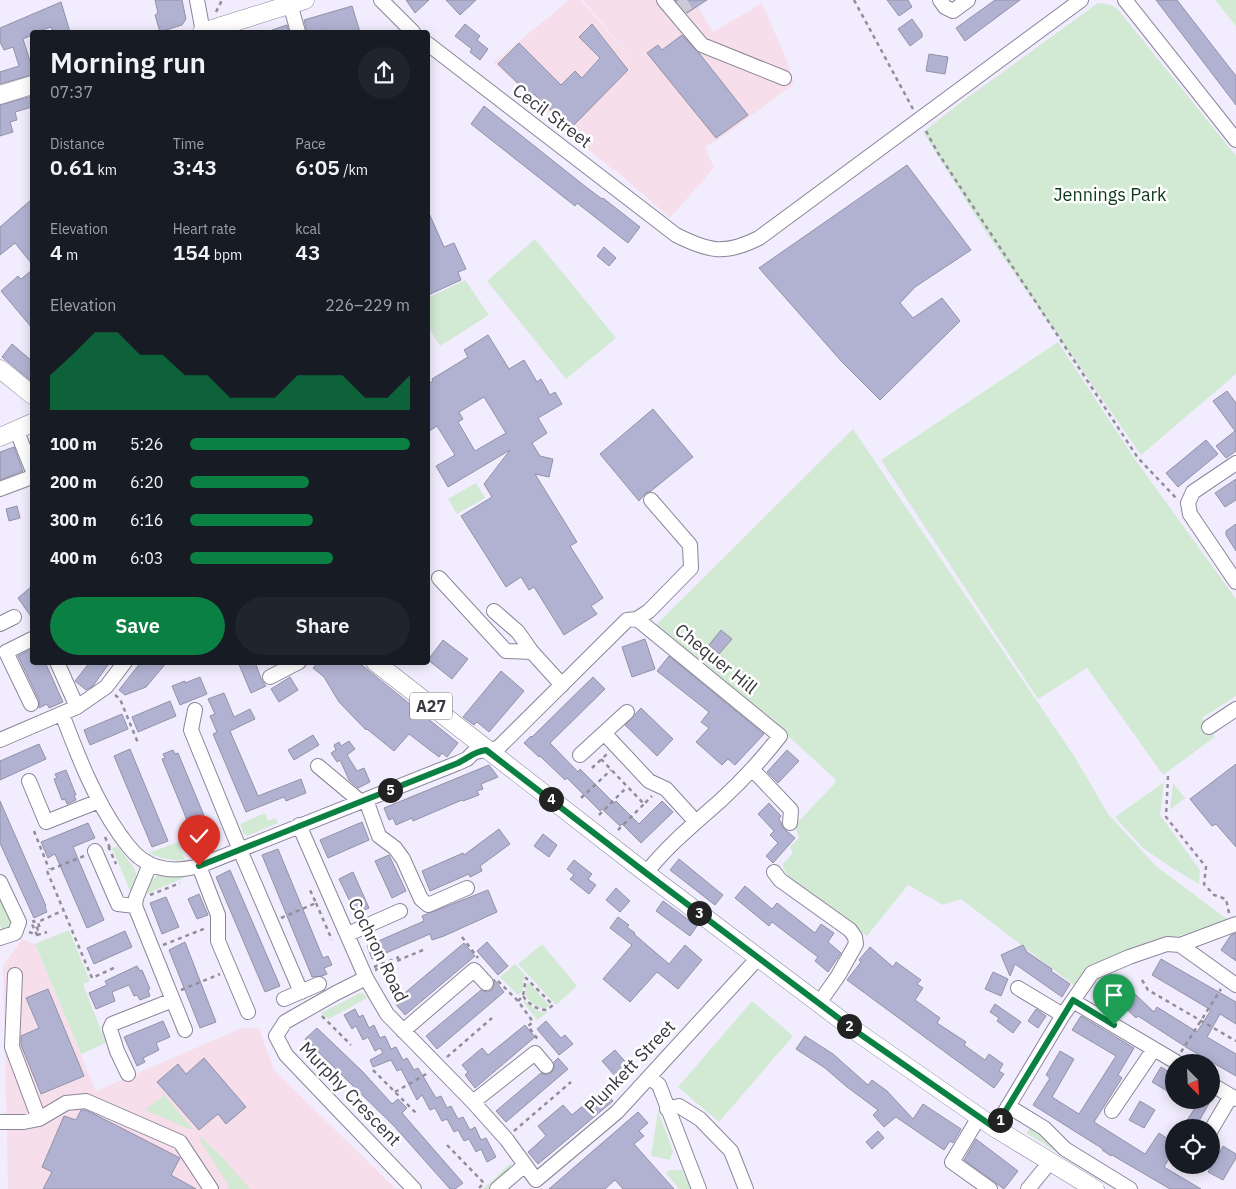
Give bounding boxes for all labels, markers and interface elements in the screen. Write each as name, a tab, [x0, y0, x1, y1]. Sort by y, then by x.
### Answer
text: Morning run	[50, 44, 206, 81]
button: share	[358, 47, 410, 99]
street label: Cecil Street	[508, 78, 596, 153]
text: 07:37	[50, 82, 93, 102]
text: Distance	[50, 135, 105, 153]
text: Time	[173, 135, 204, 153]
text: Pace	[295, 135, 326, 153]
text: 0.61	[50, 153, 94, 181]
text: 3:43	[173, 153, 217, 181]
text: 6:05	[295, 153, 340, 181]
text: km	[94, 161, 117, 179]
text: /km	[340, 161, 368, 179]
park label: Jennings Park	[1053, 183, 1167, 206]
text: Elevation	[50, 220, 108, 238]
text: Heart rate	[173, 220, 236, 238]
text: kcal	[295, 220, 321, 238]
text: 4	[50, 238, 63, 266]
text: 154	[173, 238, 210, 266]
text: 43	[295, 238, 321, 266]
text: m	[63, 246, 78, 264]
text: bpm	[210, 246, 242, 264]
text: Elevation	[50, 295, 116, 315]
text: 226–229 m	[325, 295, 410, 315]
text: 100 m	[50, 434, 97, 454]
text: 5:26	[130, 434, 163, 454]
text: 200 m	[50, 472, 97, 492]
text: 6:20	[130, 472, 163, 492]
text: 300 m	[50, 510, 97, 530]
text: 6:16	[130, 510, 163, 530]
text: 400 m	[50, 548, 97, 568]
text: 6:03	[130, 548, 163, 568]
button: Save	[50, 597, 225, 655]
button: Share	[235, 597, 410, 655]
street label: Chequer Hill	[670, 618, 762, 699]
road number: A27	[410, 692, 452, 719]
pin: 5	[378, 778, 402, 802]
text: 5	[386, 781, 395, 799]
pin: 4	[538, 786, 564, 812]
text: 4	[547, 790, 556, 808]
pin	[178, 815, 220, 866]
icon: check	[185, 822, 213, 850]
street label: Cochron Road	[343, 894, 414, 1006]
pin: 3	[686, 900, 712, 926]
text: 3	[695, 904, 704, 922]
pin	[1093, 974, 1135, 1025]
icon: arrive	[1100, 981, 1128, 1009]
pin: 2	[836, 1014, 862, 1038]
street label: Plunkett Street	[579, 1015, 680, 1118]
text: 2	[845, 1017, 854, 1035]
street label: Murphy Crescent	[295, 1036, 406, 1151]
north arrow	[1165, 1054, 1220, 1109]
map controls	[1165, 1054, 1220, 1174]
pin: 1	[988, 1108, 1012, 1132]
text: 1	[996, 1111, 1005, 1129]
button: locate	[1165, 1119, 1220, 1174]

